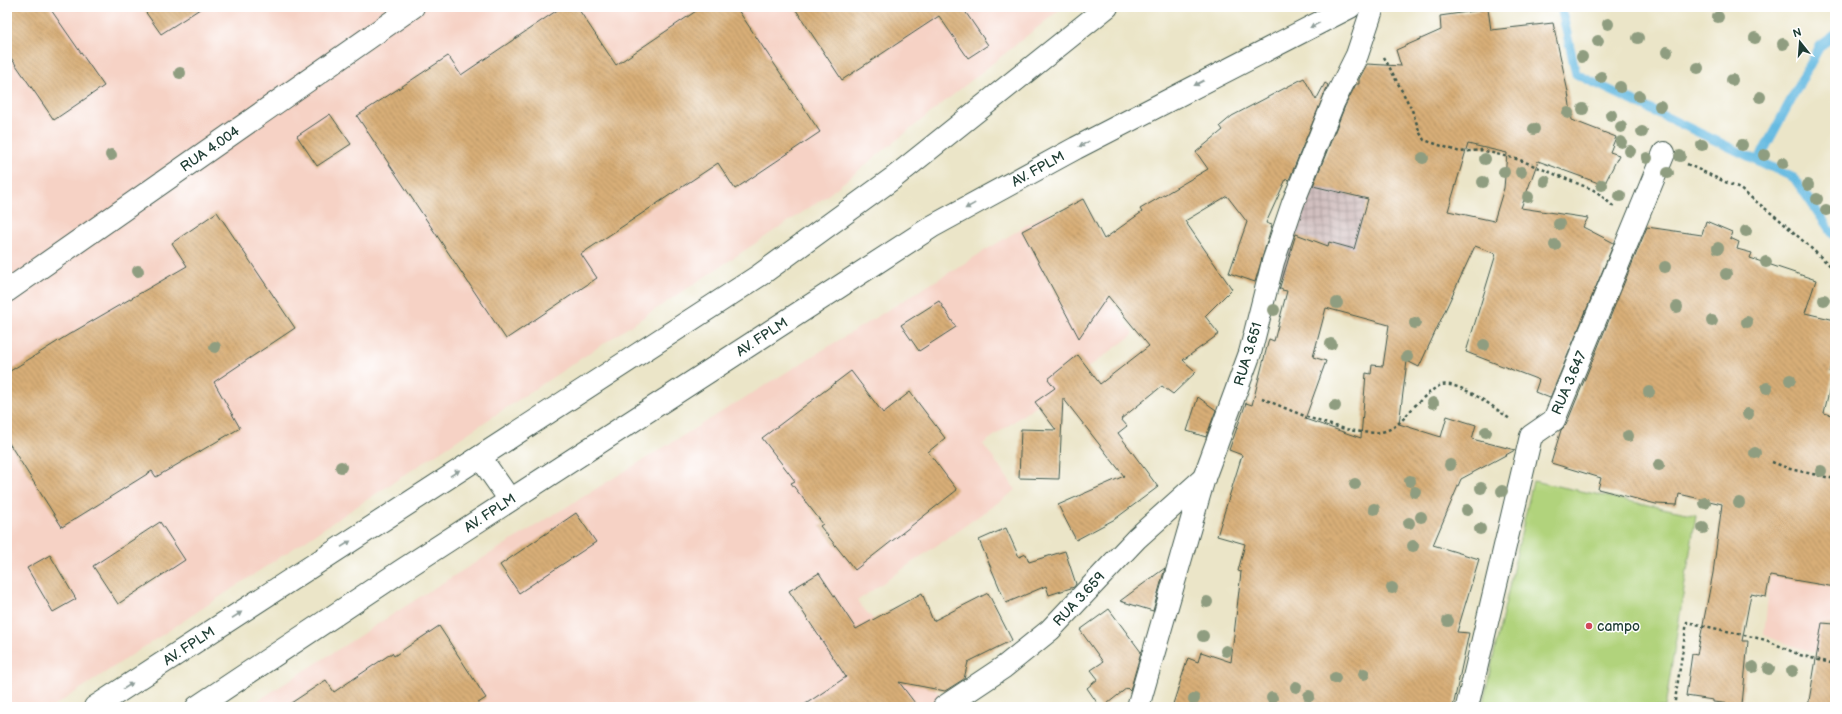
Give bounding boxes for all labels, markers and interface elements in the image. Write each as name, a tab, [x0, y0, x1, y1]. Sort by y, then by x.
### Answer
one-way arrow	[1309, 21, 1321, 28]
north arrow	[1780, 22, 1820, 62]
text: N	[1791, 25, 1803, 40]
one-way arrow	[1193, 80, 1205, 87]
street label: RUA 4.004	[177, 122, 243, 176]
one-way arrow	[1078, 141, 1090, 147]
street label: AV. FPLM	[1008, 147, 1068, 191]
one-way arrow	[964, 203, 976, 209]
street label: AV. FPLM	[733, 314, 791, 360]
street label: RUA 3.651	[1230, 320, 1266, 388]
street label: RUA 3.647	[1548, 349, 1590, 417]
one-way arrow	[449, 470, 461, 477]
street label: AV. FPLM	[461, 490, 519, 536]
one-way arrow	[340, 541, 352, 548]
street label: RUA 3.659	[1050, 568, 1108, 630]
one-way arrow	[232, 611, 242, 619]
place label: campo	[1597, 618, 1640, 635]
marker: campo	[1584, 621, 1594, 631]
street label: AV. FPLM	[160, 623, 218, 669]
one-way arrow	[123, 682, 133, 690]

